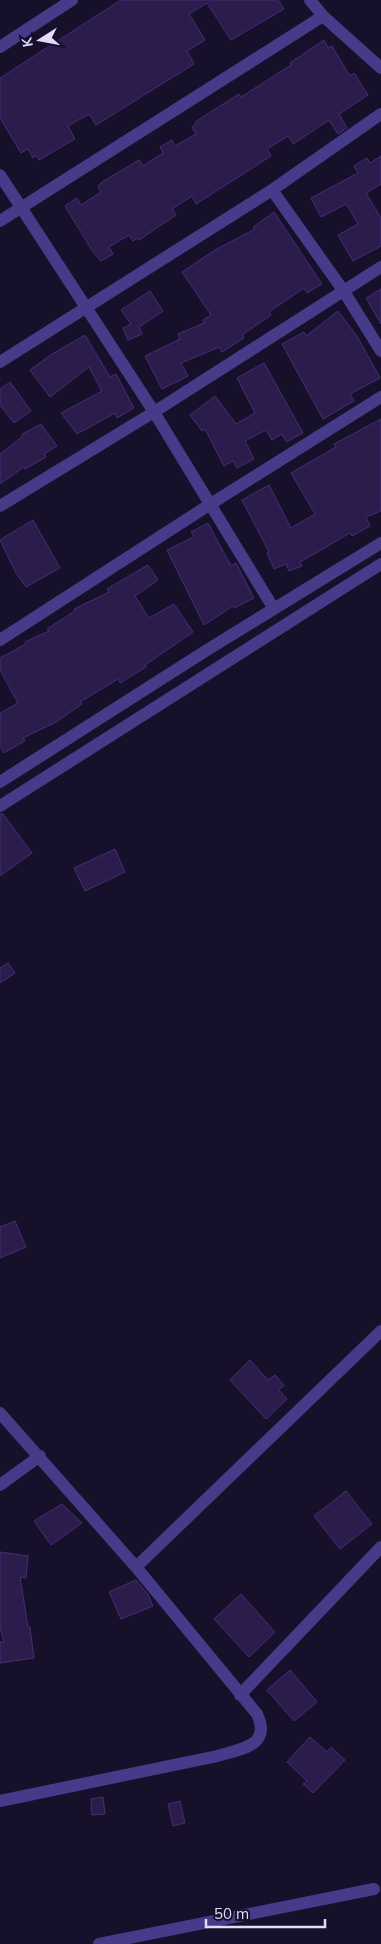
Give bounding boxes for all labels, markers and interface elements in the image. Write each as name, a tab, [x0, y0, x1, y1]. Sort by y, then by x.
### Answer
north arrow	[15, 15, 65, 65]
text: K	[17, 36, 37, 49]
scale bar	[206, 1896, 325, 1928]
text: 50 m	[214, 1904, 249, 1923]

